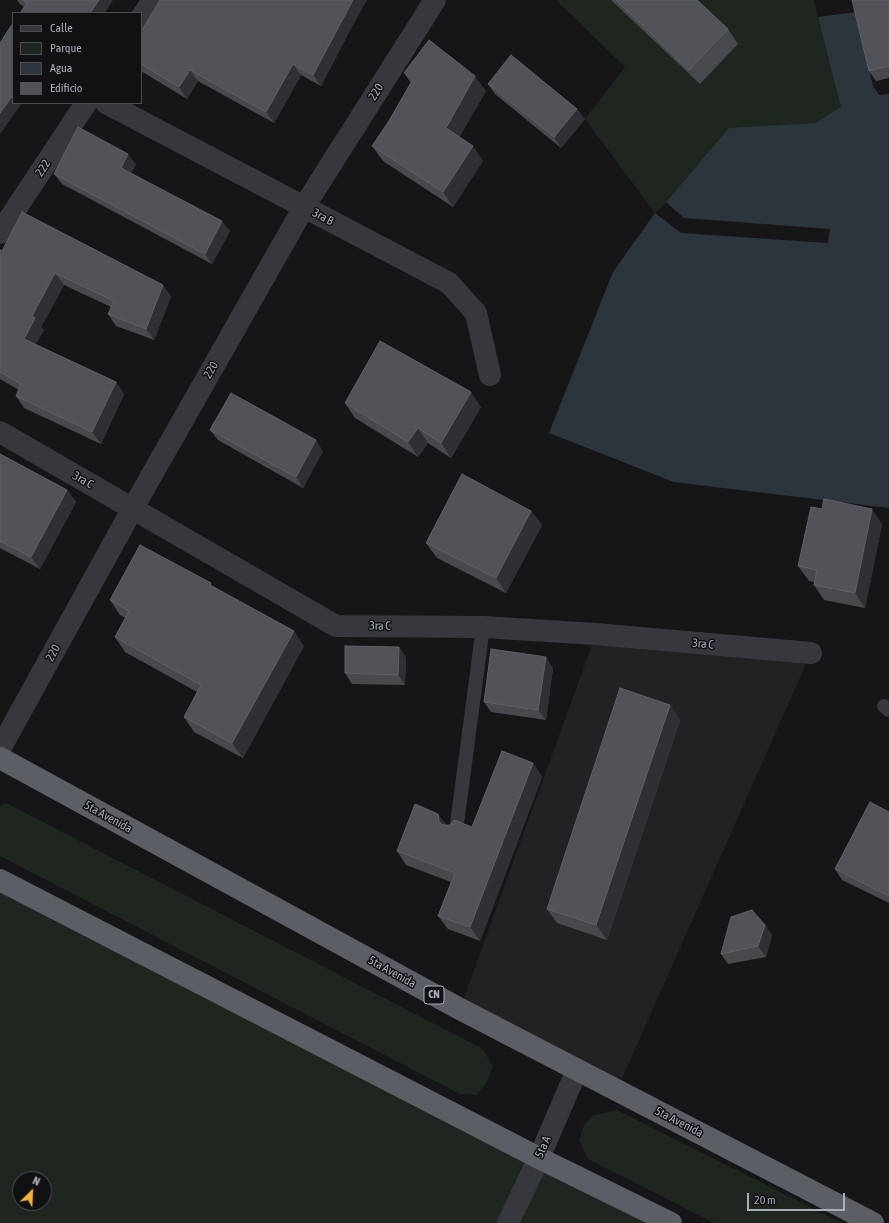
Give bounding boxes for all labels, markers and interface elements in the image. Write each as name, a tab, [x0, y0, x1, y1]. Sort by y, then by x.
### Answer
legend	[12, 12, 142, 104]
text: Calle	[50, 21, 73, 35]
text: Parque	[50, 41, 82, 55]
text: Agua	[50, 61, 72, 75]
text: Edificio	[50, 81, 82, 95]
street label: 220	[365, 81, 387, 103]
street label: 222	[32, 157, 54, 179]
street label: 3ra B	[310, 206, 336, 228]
street label: 220	[201, 359, 221, 381]
street label: 3ra C	[70, 468, 96, 492]
street label: 3ra C	[369, 619, 391, 633]
street label: 3ra C	[692, 636, 714, 652]
street label: 220	[43, 642, 63, 664]
street label: 5ta Avenida	[82, 798, 134, 836]
street label: 5ta Avenida	[366, 953, 418, 991]
road number: CN	[424, 986, 444, 1004]
street label: 5ta Avenida	[652, 1104, 706, 1140]
street label: 5ta A	[532, 1134, 554, 1160]
north arrow	[12, 1171, 52, 1211]
text: N	[31, 1174, 42, 1188]
scale bar	[749, 1185, 847, 1211]
text: 20 m	[754, 1193, 776, 1207]

